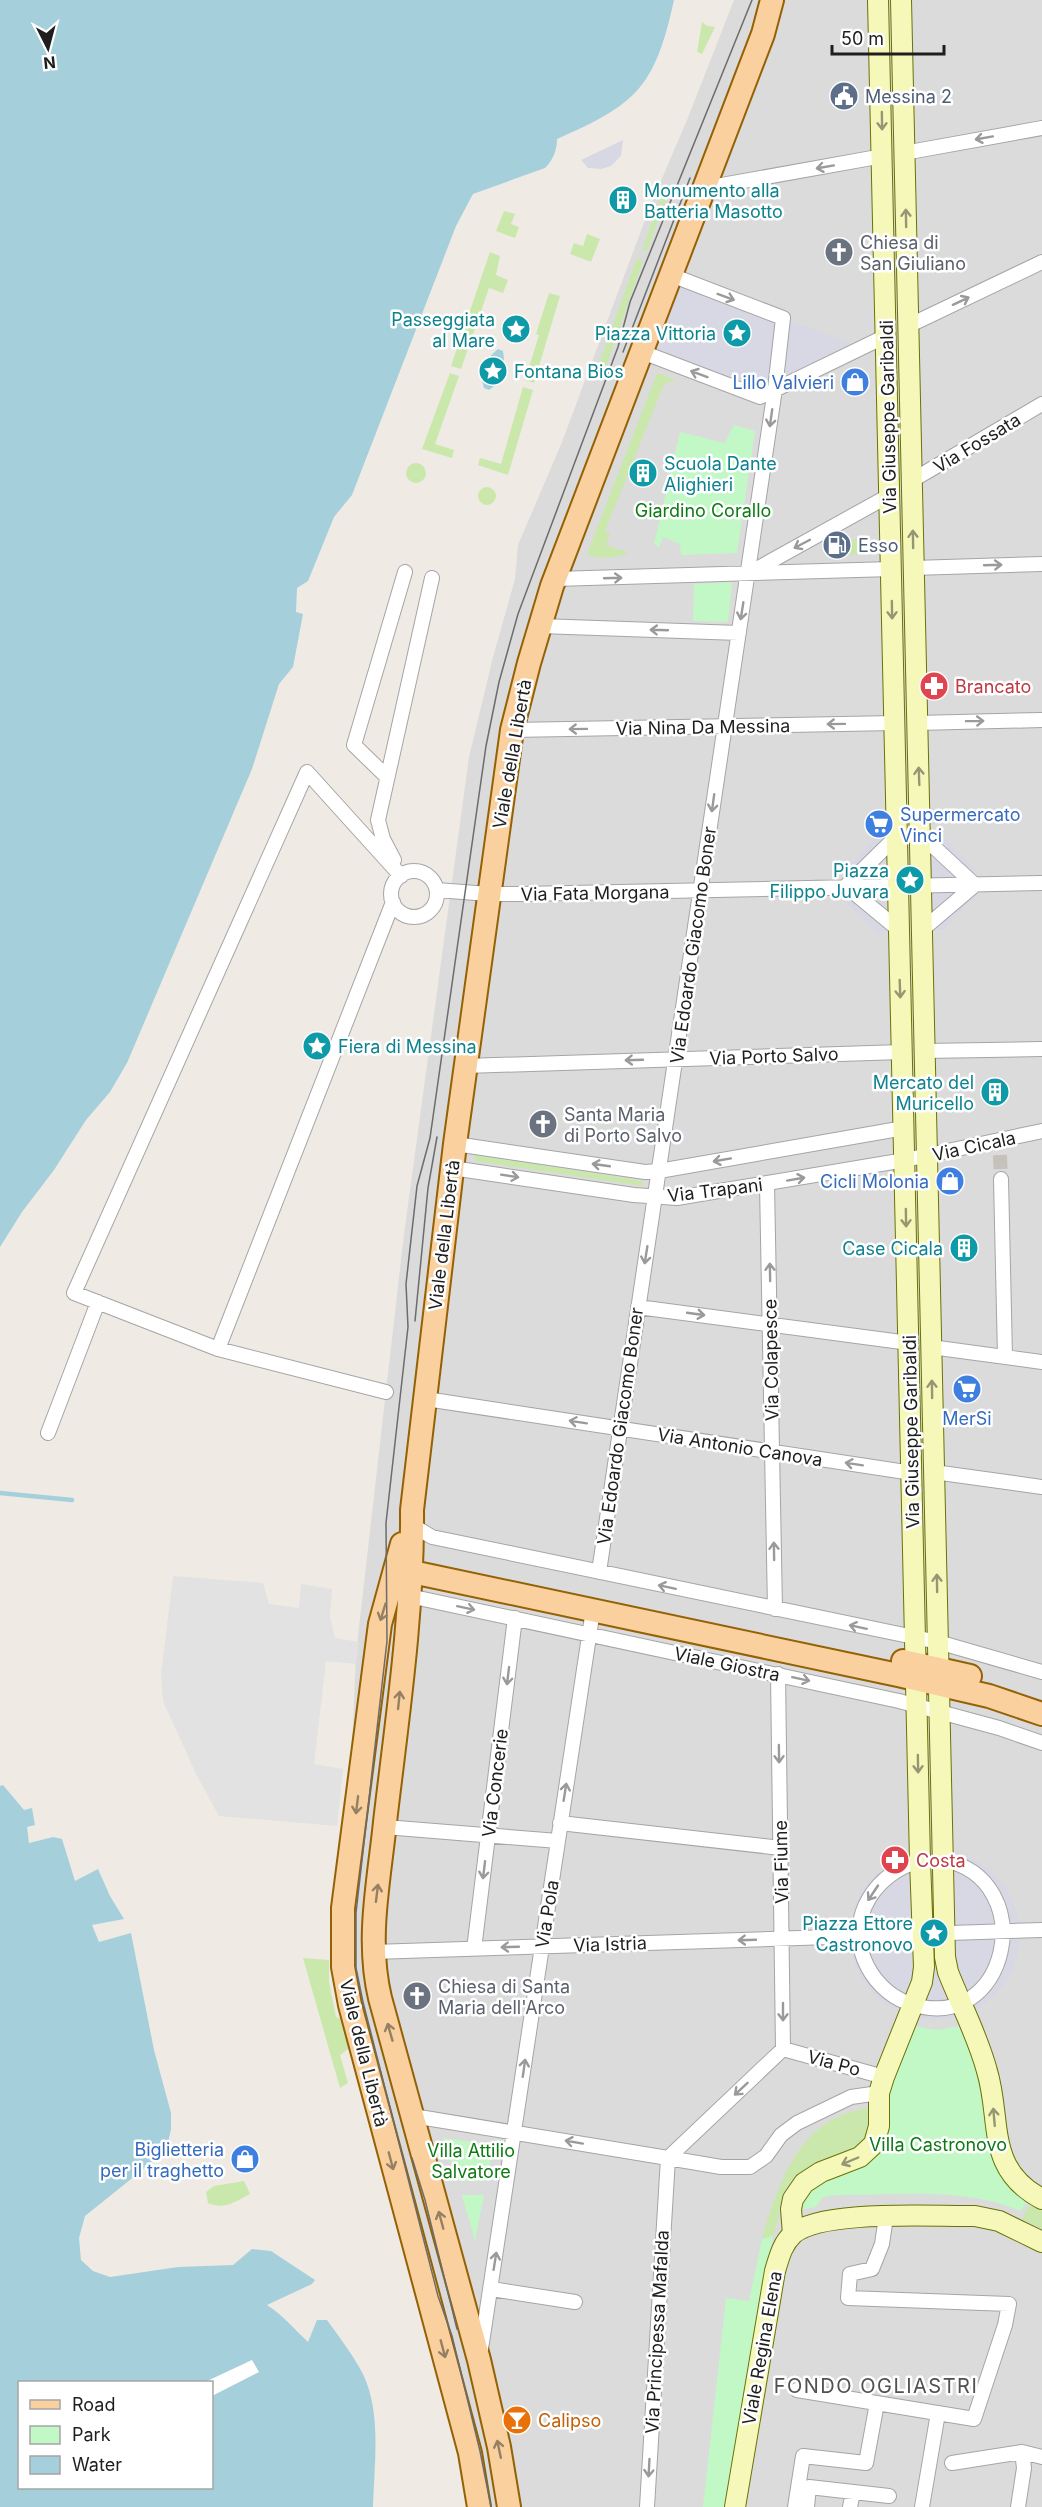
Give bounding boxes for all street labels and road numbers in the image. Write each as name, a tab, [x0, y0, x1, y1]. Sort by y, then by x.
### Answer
street label: Via Giuseppe Garibaldi	[876, 320, 900, 514]
street label: Via Fossata	[930, 409, 1024, 477]
street label: Viale della Libertà	[489, 678, 535, 830]
street label: Via Nina Da Messina	[615, 715, 791, 739]
street label: Via Edoardo Giacomo Boner	[666, 825, 720, 1065]
street label: Via Fata Morgana	[520, 881, 670, 905]
street label: Via Porto Salvo	[709, 1043, 839, 1069]
street label: Via Cicala	[930, 1127, 1018, 1165]
street label: Viale della Libertà	[424, 1159, 464, 1311]
street label: Via Trapani	[666, 1174, 764, 1206]
street label: Via Colapesce	[759, 1299, 783, 1421]
street label: Via Edoardo Giacomo Boner	[593, 1306, 647, 1546]
street label: Via Giuseppe Garibaldi	[899, 1335, 923, 1529]
street label: Via Antonio Canova	[656, 1424, 824, 1470]
street label: Viale Giostra	[672, 1643, 782, 1685]
street label: Via Concerie	[478, 1728, 512, 1838]
street label: Via Fiume	[770, 1820, 792, 1904]
street label: Via Pola	[531, 1878, 563, 1950]
street label: Via Istria	[573, 1932, 647, 1956]
street label: Viale della Libertà	[335, 1977, 393, 2129]
street label: Via Po	[805, 2046, 863, 2080]
street label: Via Principessa Mafalda	[641, 2230, 673, 2434]
street label: Viale Regina Elena	[738, 2269, 786, 2427]

